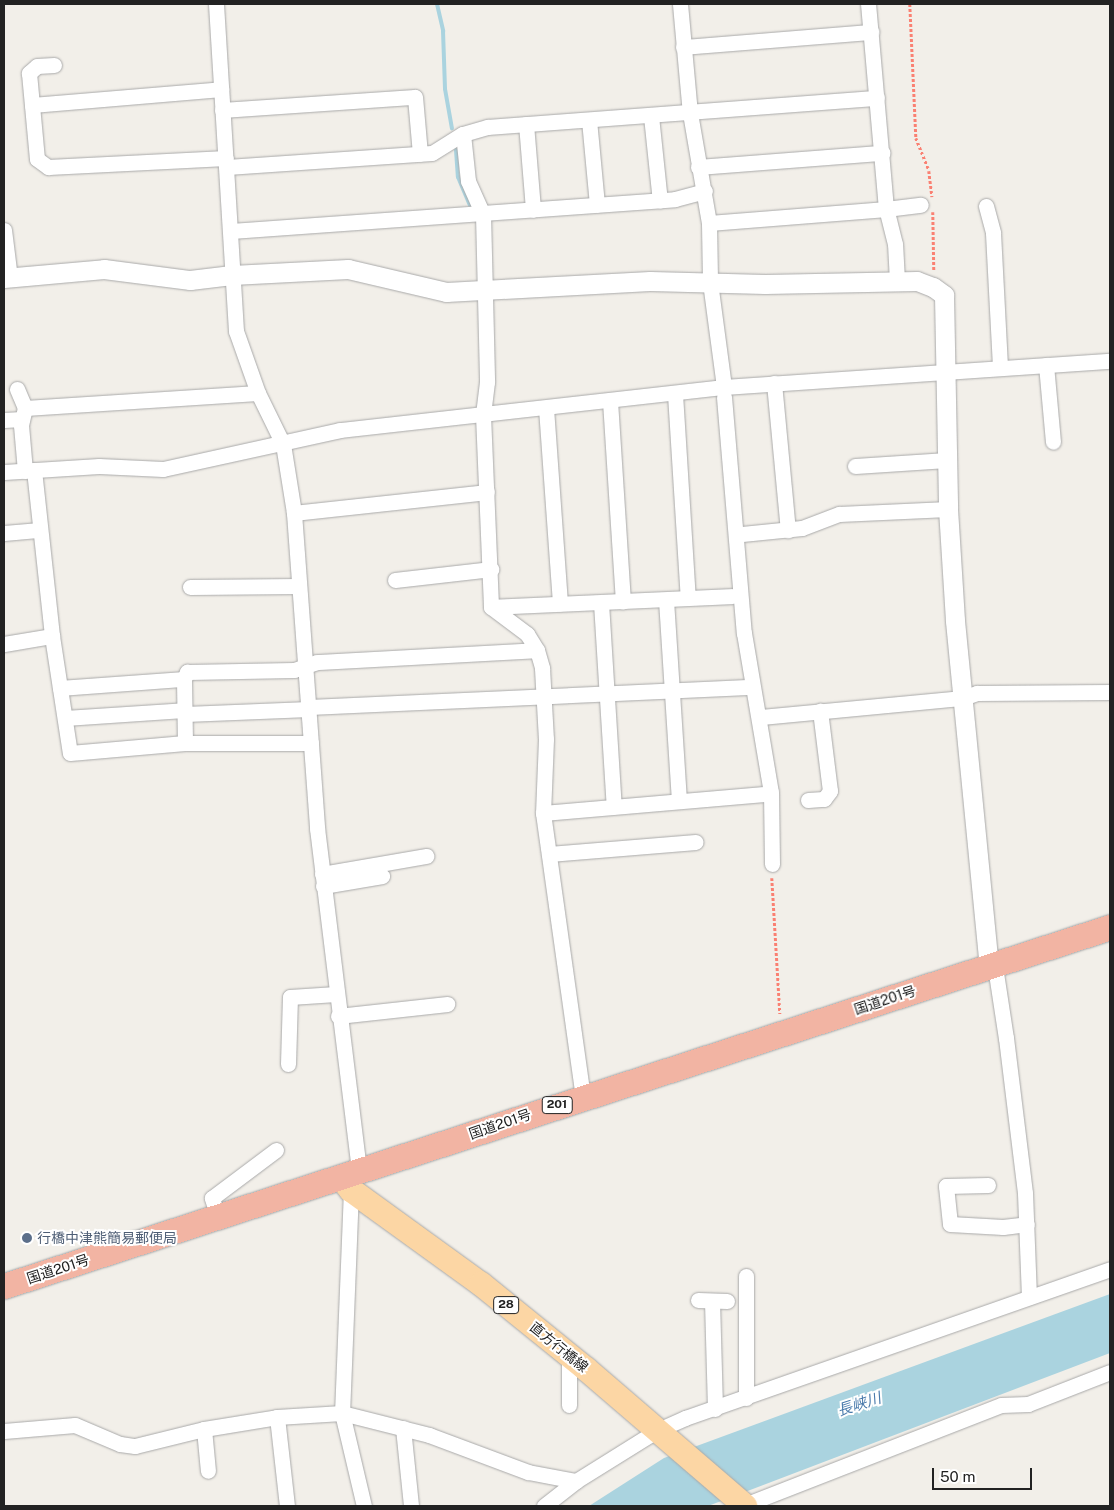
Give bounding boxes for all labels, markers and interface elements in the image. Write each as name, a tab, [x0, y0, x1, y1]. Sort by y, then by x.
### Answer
street label: 国道201号	[852, 982, 918, 1018]
road number: 201	[541, 1096, 573, 1114]
street label: 国道201号	[467, 1106, 533, 1142]
place label: 行橋中津熊簡易郵便局	[37, 1230, 177, 1246]
marker: 行橋中津熊簡易郵便局	[21, 1232, 33, 1244]
street label: 国道201号	[25, 1251, 91, 1287]
road number: 28	[492, 1296, 520, 1314]
street label: 直方行橋線	[527, 1318, 591, 1376]
water label: 長峡川	[835, 1388, 883, 1420]
scale bar	[934, 1458, 1034, 1490]
text: 50 m	[940, 1468, 975, 1485]

